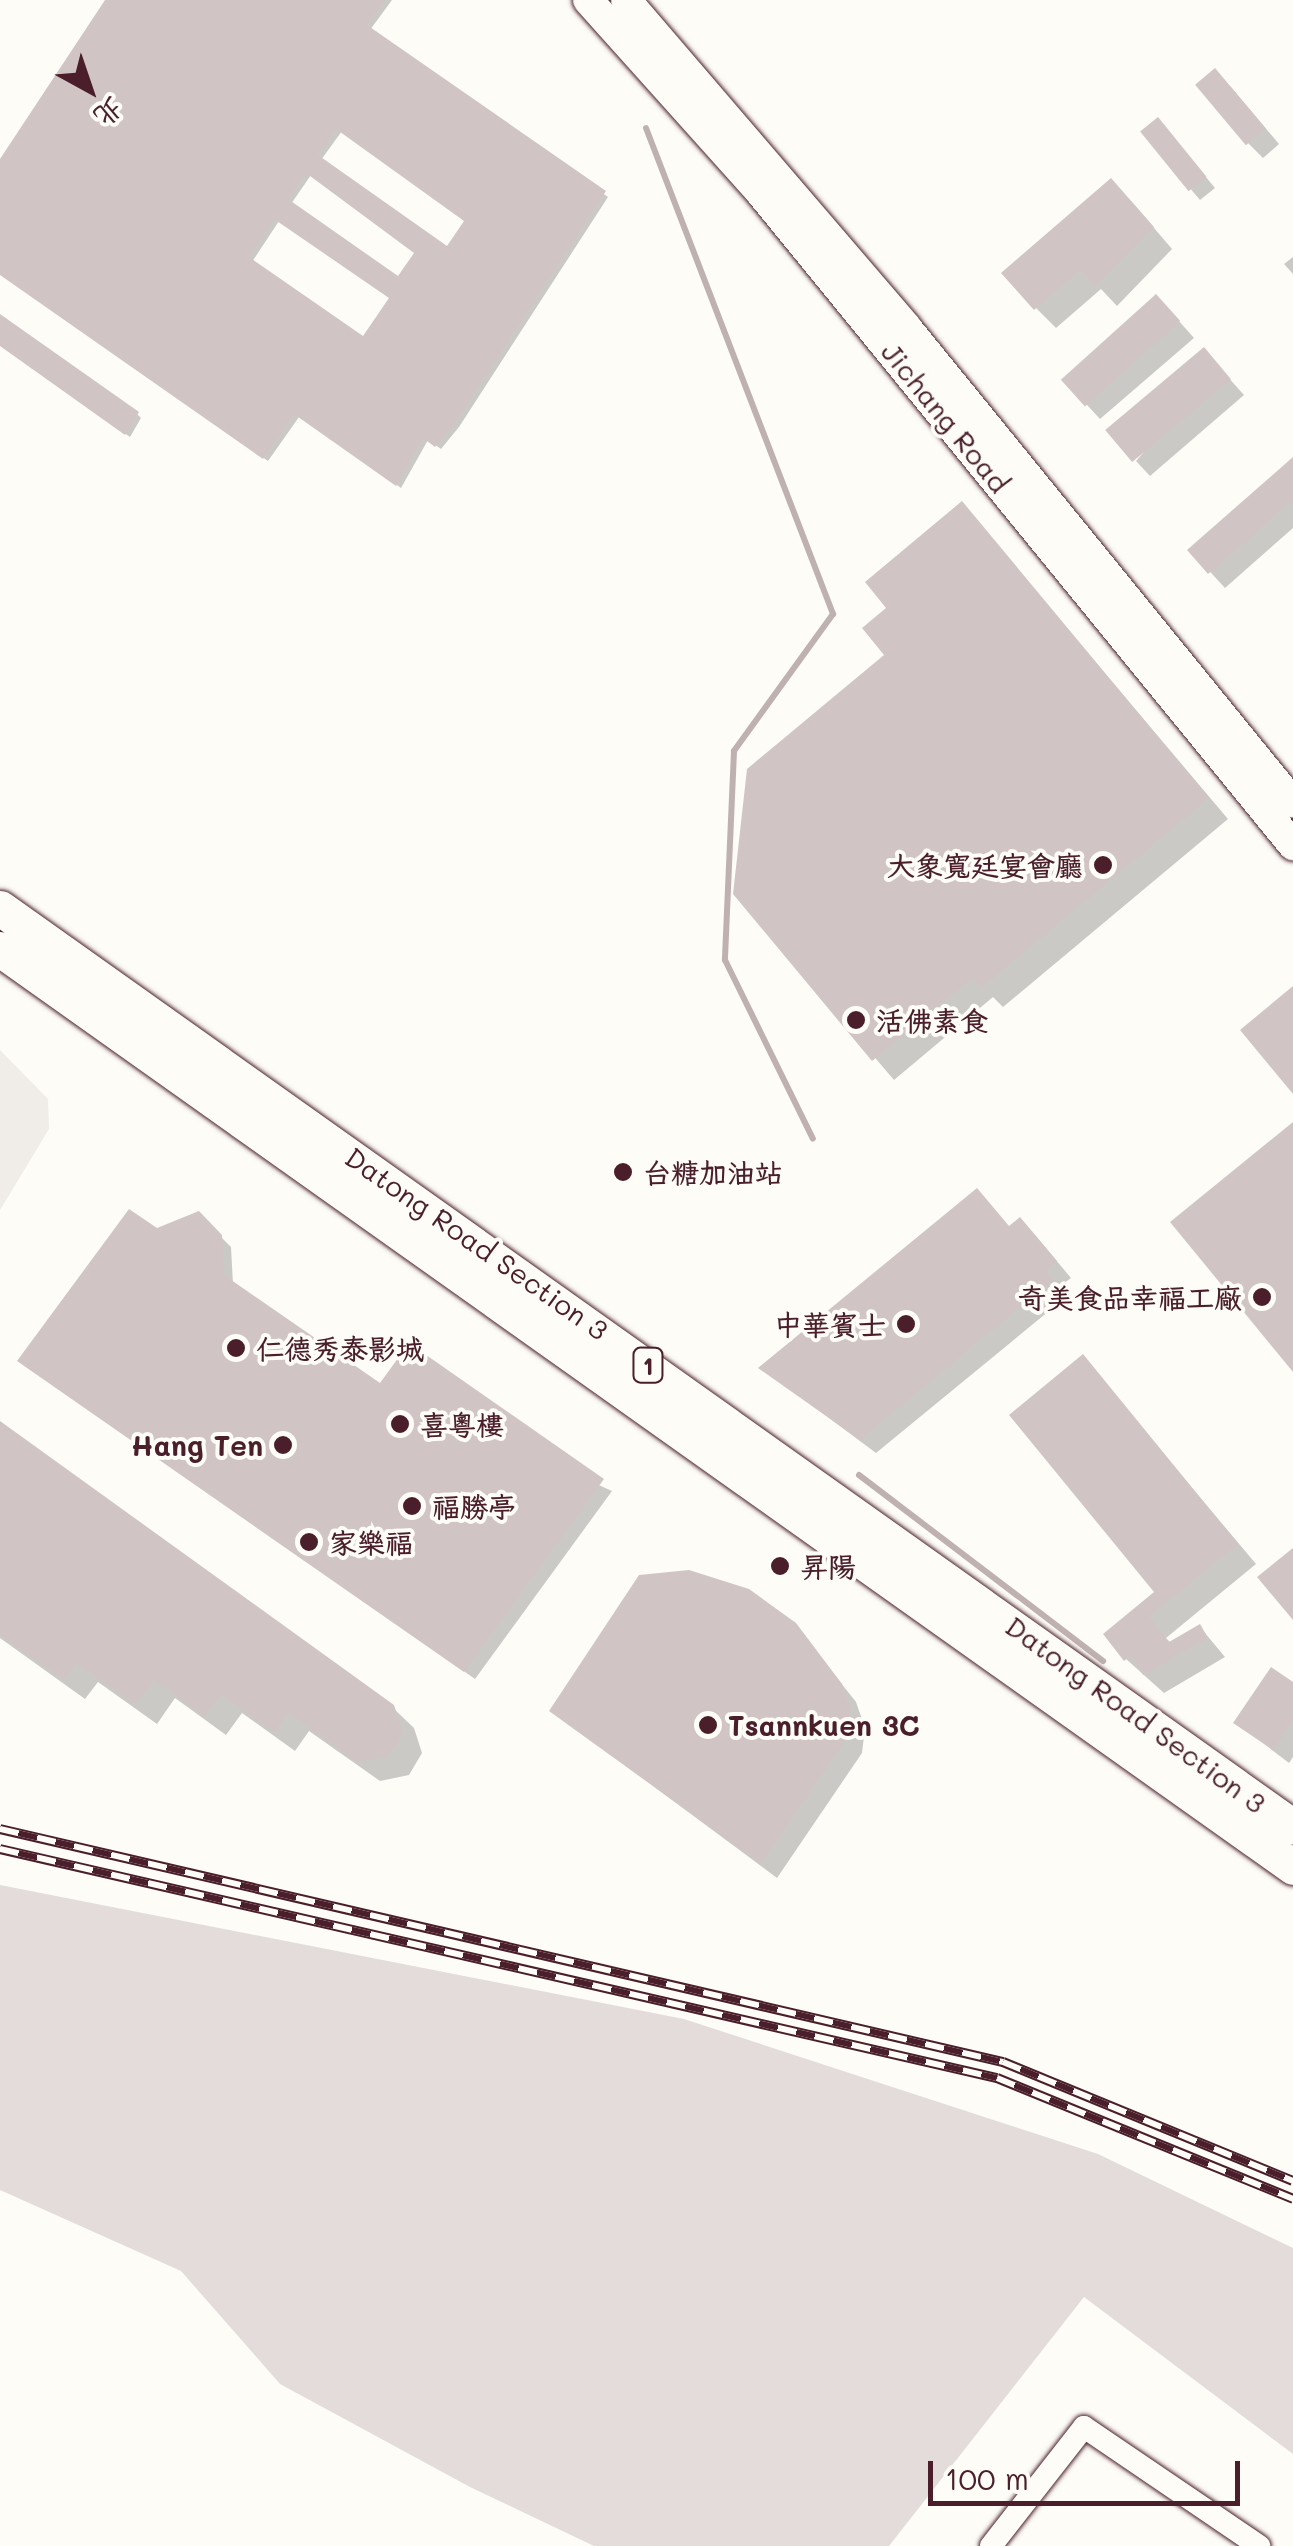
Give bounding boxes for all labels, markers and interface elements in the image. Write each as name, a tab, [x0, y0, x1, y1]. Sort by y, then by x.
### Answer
north arrow	[40, 40, 140, 140]
text: 北	[87, 90, 132, 136]
street label: Jichang Road	[875, 335, 1017, 499]
place label: 大象寬廷宴會廳	[887, 848, 1083, 882]
marker: 大象寬廷宴會廳	[1092, 854, 1114, 876]
place label: 活佛素食	[876, 1003, 988, 1037]
marker: 活佛素食	[845, 1009, 867, 1031]
street label: Datong Road Section 3	[339, 1139, 615, 1347]
place label: 台糖加油站	[643, 1155, 783, 1189]
marker: 台糖加油站	[612, 1161, 634, 1183]
place label: 奇美食品幸福工廠	[1018, 1280, 1242, 1314]
marker: 奇美食品幸福工廠	[1251, 1286, 1273, 1308]
place label: 中華賓士	[774, 1307, 886, 1341]
marker: 中華賓士	[895, 1313, 917, 1335]
place label: 仁德秀泰影城	[256, 1331, 424, 1365]
marker: 仁德秀泰影城	[225, 1337, 247, 1359]
road number: 1	[630, 1345, 666, 1385]
place label: 喜粵樓	[420, 1407, 504, 1441]
marker: 喜粵樓	[389, 1413, 411, 1435]
place label: Hang Ten	[131, 1428, 263, 1462]
marker: Hang Ten	[272, 1434, 294, 1456]
place label: 福勝亭	[432, 1489, 516, 1523]
marker: 福勝亭	[401, 1495, 423, 1517]
place label: 家樂福	[329, 1525, 413, 1559]
marker: 家樂福	[298, 1531, 320, 1553]
place label: 昇陽	[800, 1549, 856, 1583]
marker: 昇陽	[769, 1555, 791, 1577]
street label: Datong Road Section 3	[1000, 1608, 1272, 1820]
place label: Tsannkuen 3C	[728, 1708, 920, 1742]
marker: Tsannkuen 3C	[697, 1714, 719, 1736]
scale bar	[933, 2441, 1246, 2503]
text: 100 m	[945, 2458, 1029, 2498]

